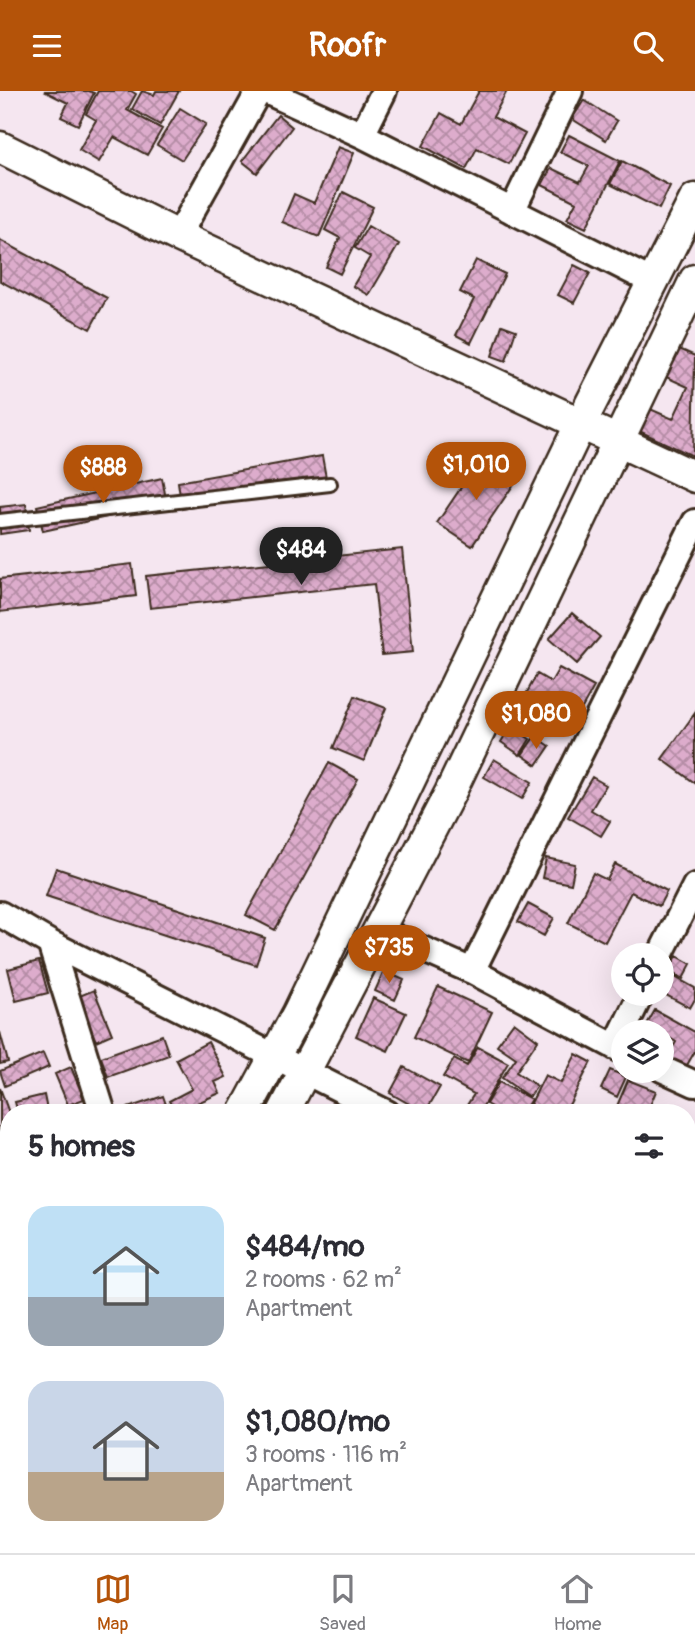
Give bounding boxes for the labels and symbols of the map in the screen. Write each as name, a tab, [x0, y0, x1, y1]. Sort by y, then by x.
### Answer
pin: $1,010	[419, 443, 533, 502]
pin: $888	[62, 445, 144, 505]
pin: $484	[260, 527, 342, 587]
pin: $1,080	[479, 691, 593, 751]
pin: $735	[348, 925, 430, 985]

